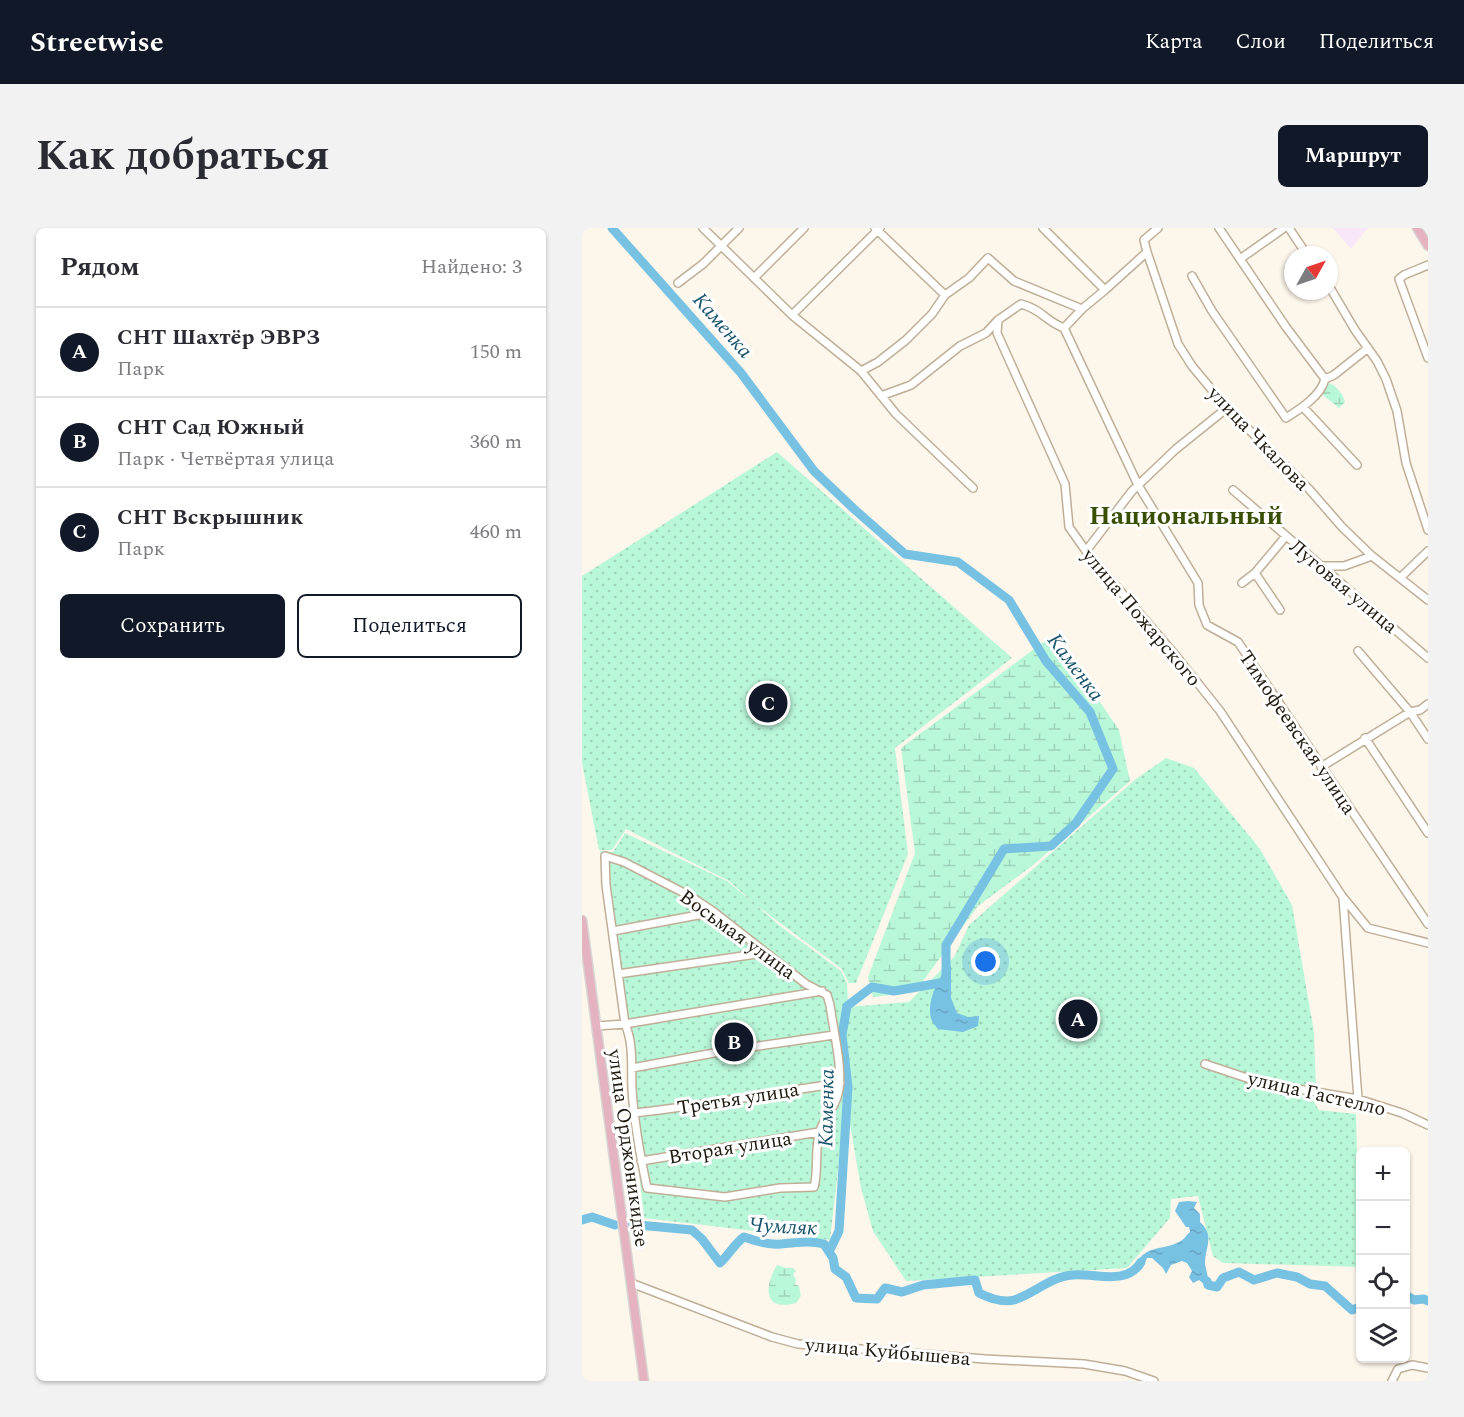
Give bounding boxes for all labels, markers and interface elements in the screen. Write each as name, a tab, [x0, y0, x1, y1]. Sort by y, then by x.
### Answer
text: Streetwise	[30, 21, 164, 64]
text: Карта	[1145, 26, 1202, 58]
text: Слои	[1235, 26, 1286, 58]
text: Поделиться	[1319, 26, 1434, 58]
text: Как добраться	[36, 125, 330, 188]
button: Маршрут	[1278, 125, 1428, 187]
north arrow	[1284, 246, 1338, 300]
text: Рядом	[60, 247, 140, 287]
text: Найдено: 3	[421, 252, 522, 282]
water label: Каменка	[684, 286, 760, 366]
text: СНТ Шахтёр ЭВРЗ	[117, 321, 320, 354]
text: A	[72, 337, 87, 367]
text: 150 m	[470, 337, 522, 367]
text: Парк	[117, 354, 165, 384]
street label: улица Чкалова	[1200, 379, 1316, 498]
text: СНТ Сад Южный	[117, 411, 305, 444]
text: B	[72, 427, 87, 457]
text: 360 m	[470, 427, 522, 457]
text: Парк · Четвёртая улица	[117, 444, 334, 474]
district label: Национальный	[1089, 496, 1283, 536]
text: СНТ Вскрышник	[117, 501, 303, 534]
text: C	[72, 517, 87, 547]
text: 460 m	[470, 517, 522, 547]
street label: Луговая улица	[1282, 532, 1404, 641]
text: Парк	[117, 534, 165, 564]
street label: улица Пожарского	[1074, 541, 1208, 693]
button: Сохранить	[60, 594, 285, 658]
button: Поделиться	[297, 594, 522, 658]
water label: Каменка	[1039, 627, 1112, 709]
street label: Тимофеевская улица	[1231, 644, 1364, 821]
pin: C	[748, 680, 788, 726]
street label: Восьмая улица	[673, 882, 802, 987]
your location	[971, 947, 1000, 976]
pin: A	[1058, 996, 1098, 1042]
pin: B	[714, 1020, 754, 1064]
street label: улица Орджоникидзе	[599, 1046, 657, 1249]
street label: улица Гастелло	[1244, 1063, 1389, 1124]
water label: Каменка	[810, 1068, 844, 1148]
street label: Третья улица	[675, 1074, 802, 1123]
street label: Вторая улица	[666, 1123, 794, 1173]
map controls	[1356, 1147, 1410, 1363]
button: +	[1356, 1147, 1410, 1201]
button: −	[1356, 1201, 1410, 1255]
water label: Чумляк	[748, 1209, 818, 1245]
button: locate	[1356, 1255, 1410, 1309]
button: layers	[1356, 1309, 1410, 1363]
street label: улица Куйбышева	[803, 1330, 972, 1374]

